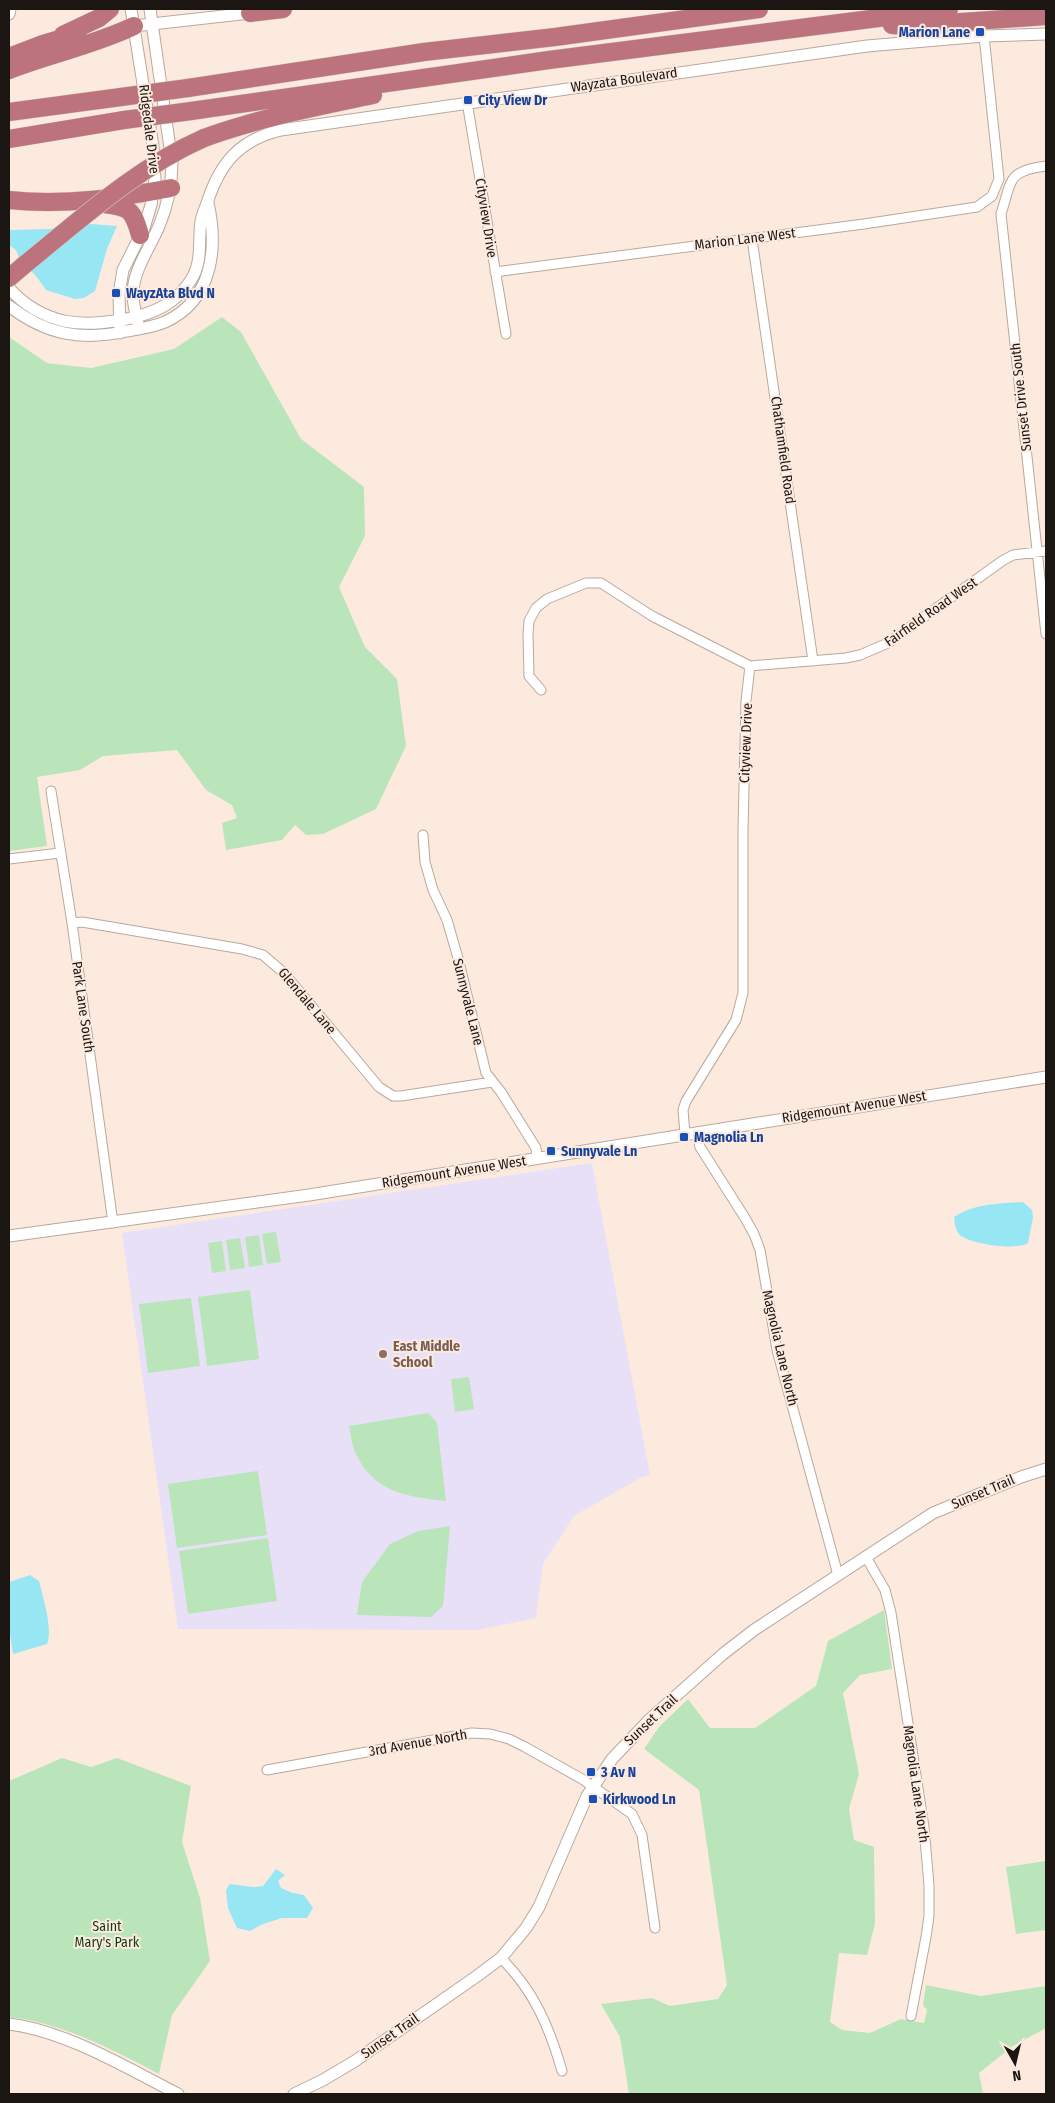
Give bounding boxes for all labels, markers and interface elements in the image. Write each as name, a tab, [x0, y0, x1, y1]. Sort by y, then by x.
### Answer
place label: Marion Lane	[899, 24, 970, 41]
marker: Marion Lane	[974, 26, 986, 38]
street label: Wayzata Boulevard	[570, 64, 678, 96]
street label: Ridgedale Drive	[135, 83, 163, 175]
place label: City View Dr	[478, 92, 548, 109]
marker: City View Dr	[462, 94, 474, 106]
street label: Cityview Drive	[471, 177, 501, 259]
street label: Marion Lane West	[694, 224, 797, 254]
place label: WayzAta Blvd N	[126, 285, 215, 302]
marker: WayzAta Blvd N	[110, 287, 122, 299]
street label: Sunset Drive South	[1007, 342, 1035, 452]
street label: Chathamfield Road	[767, 395, 799, 505]
street label: Fairfield Road West	[881, 573, 981, 650]
street label: Cityview Drive	[736, 703, 756, 783]
street label: Sunnyvale Lane	[449, 957, 487, 1047]
street label: Park Lane South	[68, 960, 98, 1054]
street label: Glendale Lane	[274, 964, 340, 1038]
street label: Ridgemount Avenue West	[781, 1087, 928, 1127]
place label: Magnolia Ln	[694, 1129, 764, 1146]
marker: Magnolia Ln	[678, 1131, 690, 1143]
place label: Sunnyvale Ln	[561, 1143, 637, 1160]
marker: Sunnyvale Ln	[545, 1145, 557, 1157]
street label: Ridgemount Avenue West	[381, 1152, 528, 1192]
street label: Magnolia Lane North	[758, 1288, 802, 1408]
place label: East Middle School	[393, 1338, 460, 1371]
marker: East Middle School	[377, 1348, 389, 1360]
street label: Sunset Trail	[949, 1471, 1017, 1513]
street label: Sunset Trail	[621, 1691, 682, 1749]
street label: Magnolia Lane North	[899, 1724, 933, 1844]
street label: 3rd Avenue North	[367, 1726, 469, 1760]
place label: 3 Av N	[600, 1764, 636, 1781]
marker: 3 Av N	[585, 1766, 597, 1778]
place label: Kirkwood Ln	[603, 1791, 676, 1808]
marker: Kirkwood Ln	[587, 1793, 599, 1805]
park label: Saint Mary's Park	[75, 1918, 140, 1951]
street label: Sunset Trail	[358, 2010, 423, 2062]
north arrow	[990, 2038, 1040, 2088]
text: N	[1011, 2066, 1022, 2084]

